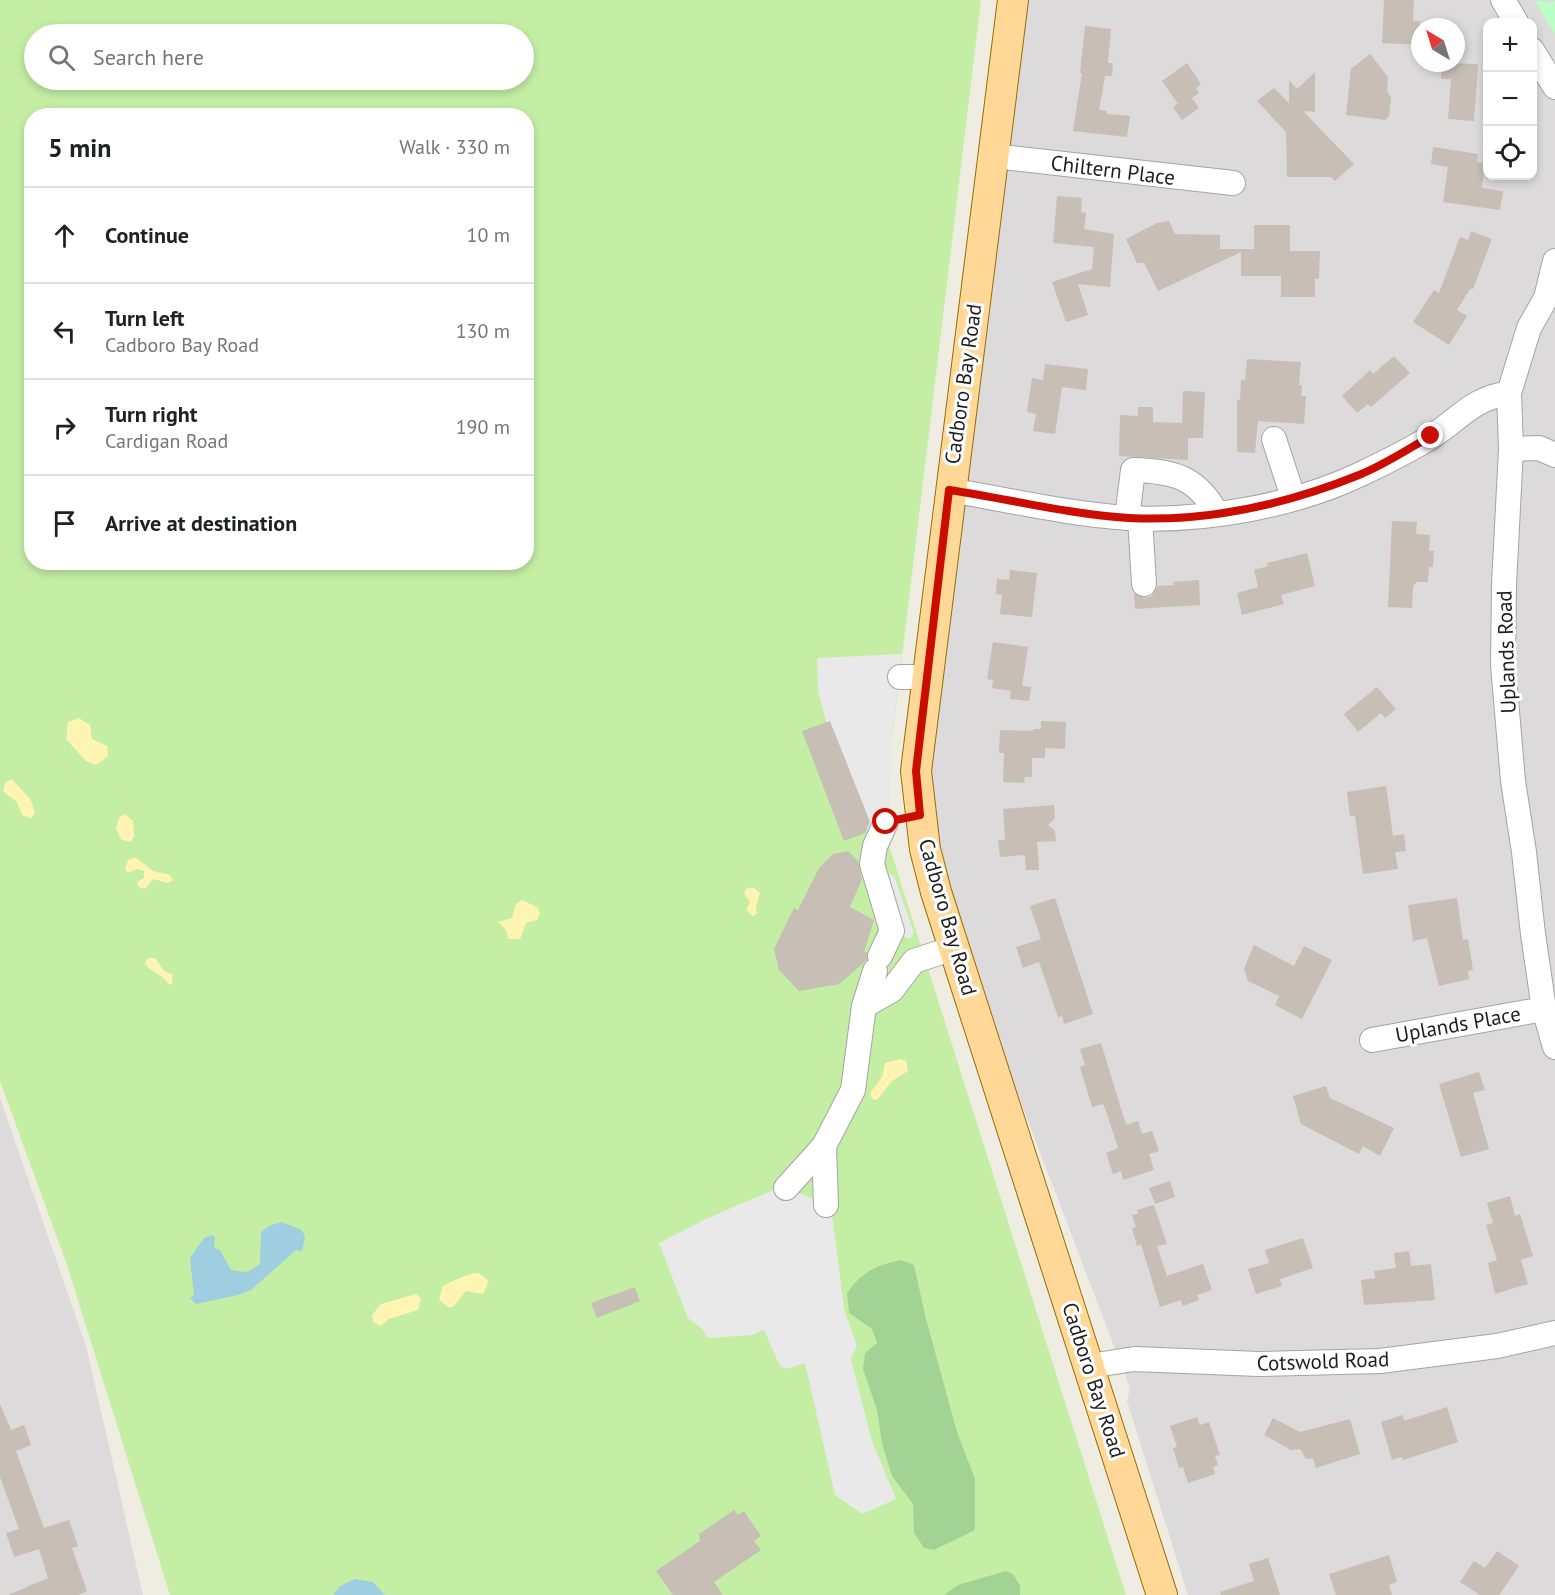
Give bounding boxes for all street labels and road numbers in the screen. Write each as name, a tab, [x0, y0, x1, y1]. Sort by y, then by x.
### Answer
street label: Chiltern Place	[1049, 149, 1177, 191]
street label: Cadboro Bay Road	[938, 302, 988, 466]
street label: Uplands Road	[1490, 590, 1522, 714]
street label: Cadboro Bay Road	[913, 836, 983, 998]
street label: Uplands Place	[1393, 1000, 1523, 1048]
street label: Cadboro Bay Road	[1056, 1299, 1132, 1461]
street label: Cotswold Road	[1256, 1345, 1390, 1377]

